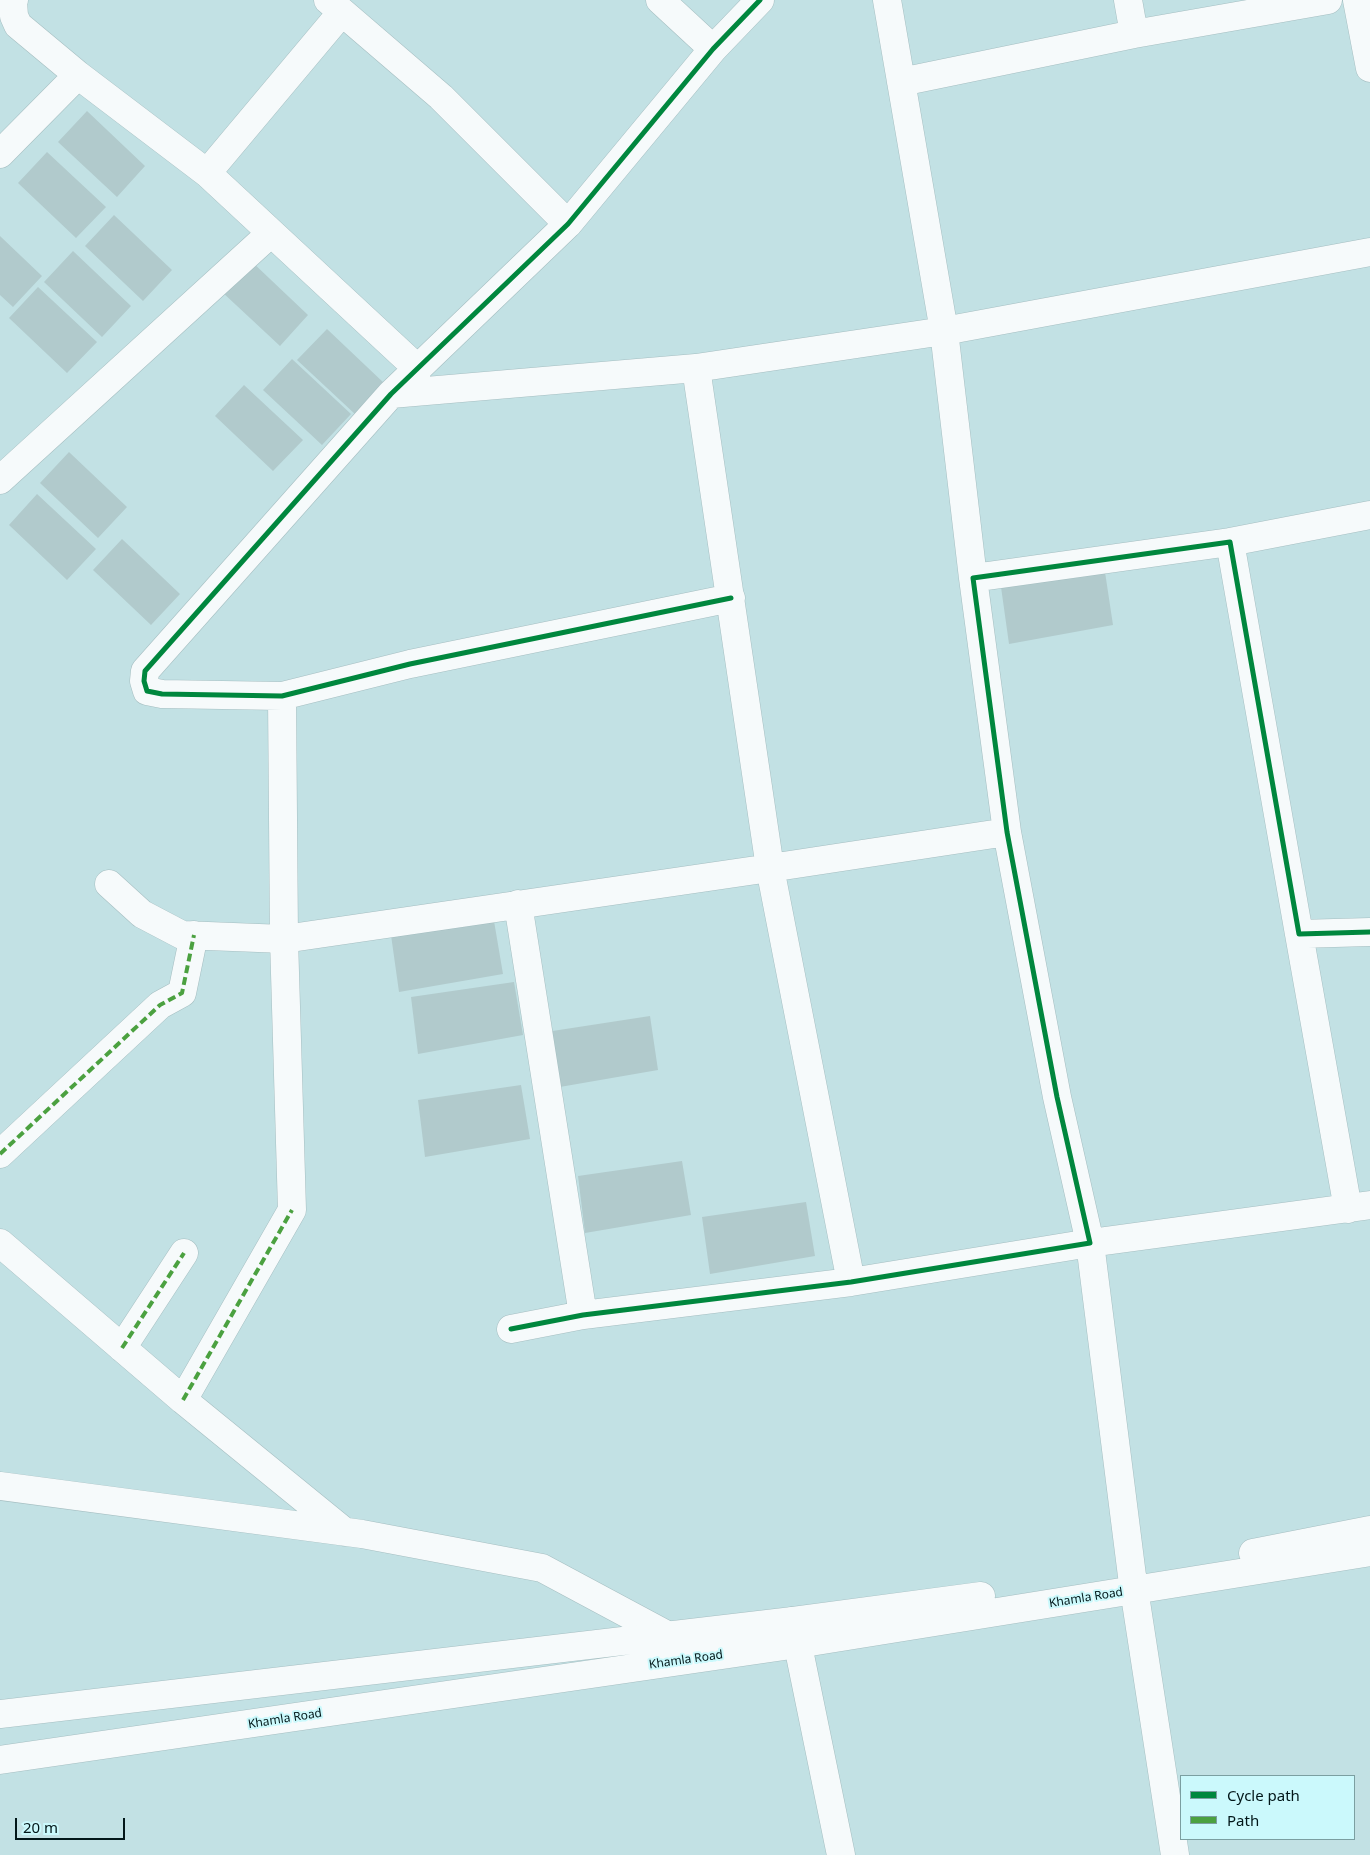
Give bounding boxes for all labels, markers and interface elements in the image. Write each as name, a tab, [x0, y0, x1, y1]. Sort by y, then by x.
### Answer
street label: Khamla Road	[1048, 1585, 1124, 1611]
street label: Khamla Road	[648, 1648, 724, 1672]
street label: Khamla Road	[247, 1706, 323, 1732]
legend	[1180, 1775, 1355, 1840]
text: Cycle path	[1227, 1785, 1300, 1805]
scale bar	[18, 1808, 128, 1840]
text: Path	[1227, 1810, 1259, 1830]
text: 20 m	[23, 1817, 58, 1837]

